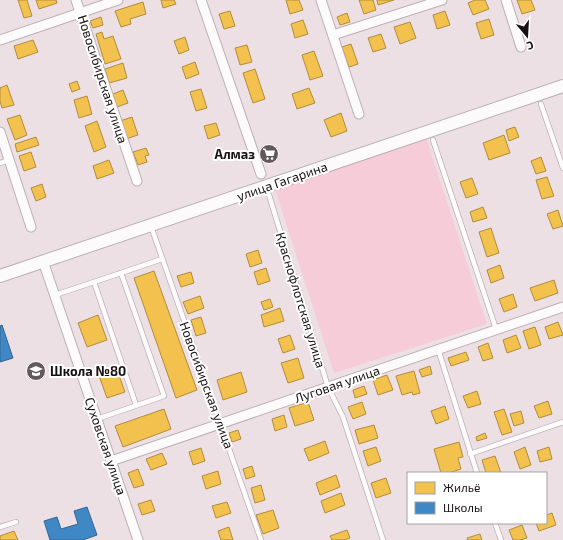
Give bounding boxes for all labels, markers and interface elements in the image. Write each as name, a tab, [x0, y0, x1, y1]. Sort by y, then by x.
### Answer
street label: Новосибирская улица	[75, 13, 131, 145]
north arrow	[507, 16, 547, 56]
text: С	[525, 39, 535, 53]
supermarket icon: Алмаз	[258, 143, 280, 165]
place label: Алмаз	[214, 146, 255, 162]
street label: улица Гагарина	[235, 158, 329, 204]
street label: Краснофлотская улица	[273, 230, 329, 370]
street label: Новосибирская улица	[177, 319, 237, 451]
school or university icon: Школа №80	[25, 360, 47, 382]
street label: Луговая улица	[292, 362, 382, 406]
place label: Школа №80	[50, 363, 126, 379]
street label: Суховская улица	[82, 395, 130, 497]
legend	[407, 472, 547, 524]
text: Жильё	[443, 480, 480, 494]
text: Школы	[443, 500, 483, 514]

